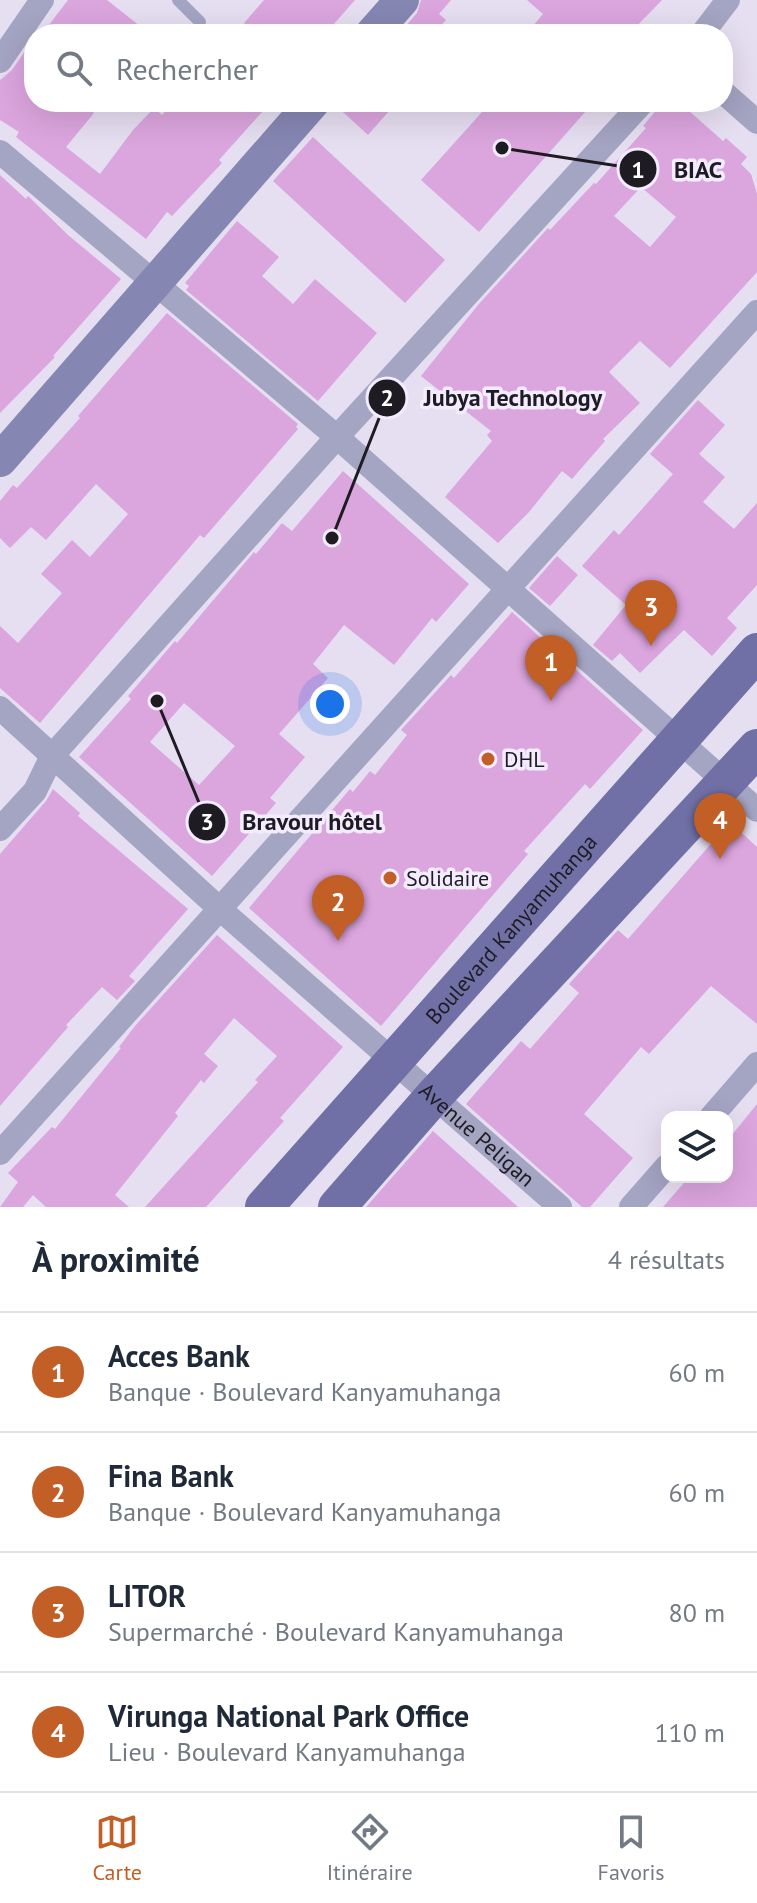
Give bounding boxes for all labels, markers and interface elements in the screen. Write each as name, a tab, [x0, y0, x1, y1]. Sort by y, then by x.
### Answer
search box	[24, 24, 733, 112]
icon: search	[52, 46, 96, 90]
text: Rechercher	[116, 49, 258, 88]
callout: BIAC	[618, 145, 738, 193]
text: 1	[631, 154, 645, 185]
text: BIAC	[674, 154, 722, 185]
callout: Jubya Technology	[367, 374, 618, 422]
text: 2	[380, 382, 394, 413]
text: Jubya Technology	[423, 382, 603, 413]
pin: 3	[625, 580, 677, 646]
pin: 1	[525, 635, 577, 701]
your location	[310, 684, 350, 724]
place label: DHL	[504, 745, 545, 773]
marker: DHL	[479, 750, 497, 768]
pin: 4	[694, 793, 746, 859]
callout: Bravour hôtel	[187, 798, 398, 846]
text: 3	[200, 806, 214, 837]
text: Bravour hôtel	[242, 806, 383, 837]
street label: Boulevard Kanyamuhanga	[419, 828, 603, 1030]
place label: Solidaire	[406, 864, 489, 892]
marker: Solidaire	[381, 869, 399, 887]
pin: 2	[312, 875, 364, 941]
street label: Avenue Peligan	[414, 1076, 541, 1193]
map controls	[661, 1111, 733, 1183]
button: layers	[661, 1111, 733, 1183]
text: À proximité	[32, 1237, 200, 1281]
text: 4 résultats	[608, 1243, 725, 1276]
text: Acces Bank	[108, 1336, 250, 1375]
text: 1	[51, 1356, 65, 1389]
text: 60 m	[669, 1356, 725, 1389]
text: Banque · Boulevard Kanyamuhanga	[108, 1375, 501, 1408]
text: Fina Bank	[108, 1456, 234, 1495]
text: 2	[51, 1476, 65, 1509]
text: 60 m	[669, 1476, 725, 1509]
text: Banque · Boulevard Kanyamuhanga	[108, 1495, 501, 1528]
text: LITOR	[108, 1576, 186, 1615]
text: 3	[51, 1596, 65, 1629]
text: 80 m	[669, 1596, 725, 1629]
text: Supermarché · Boulevard Kanyamuhanga	[108, 1615, 564, 1648]
text: Virunga National Park Office	[108, 1696, 469, 1735]
text: 4	[51, 1716, 65, 1749]
text: 110 m	[654, 1716, 725, 1749]
text: Lieu · Boulevard Kanyamuhanga	[108, 1735, 466, 1768]
tab: Carte	[92, 1810, 142, 1886]
tab: Itinéraire	[327, 1810, 413, 1886]
tab: Favoris	[598, 1810, 665, 1886]

